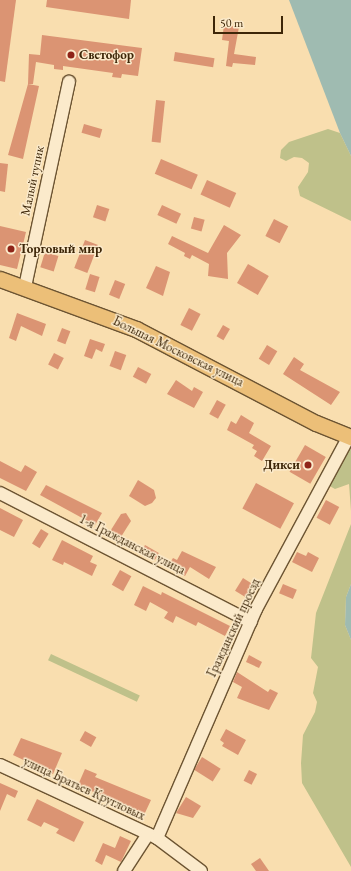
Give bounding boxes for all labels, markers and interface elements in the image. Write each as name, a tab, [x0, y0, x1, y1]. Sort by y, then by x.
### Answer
scale bar	[215, 8, 285, 34]
text: 50 m	[220, 15, 243, 31]
place label: Светофор	[79, 47, 134, 63]
marker: Светофор	[66, 50, 76, 60]
street label: Малый тупик	[18, 145, 48, 217]
place label: Торговый мир	[19, 241, 102, 257]
marker: Торговый мир	[6, 244, 16, 254]
street label: Большая Московская улица	[110, 314, 246, 390]
place label: Дикси	[263, 457, 300, 473]
marker: Дикси	[303, 460, 313, 470]
street label: 1-я Гражданская улица	[76, 511, 188, 579]
street label: Гражданский проезд	[204, 576, 264, 680]
street label: улица Братьев Кругловых	[21, 754, 147, 824]

